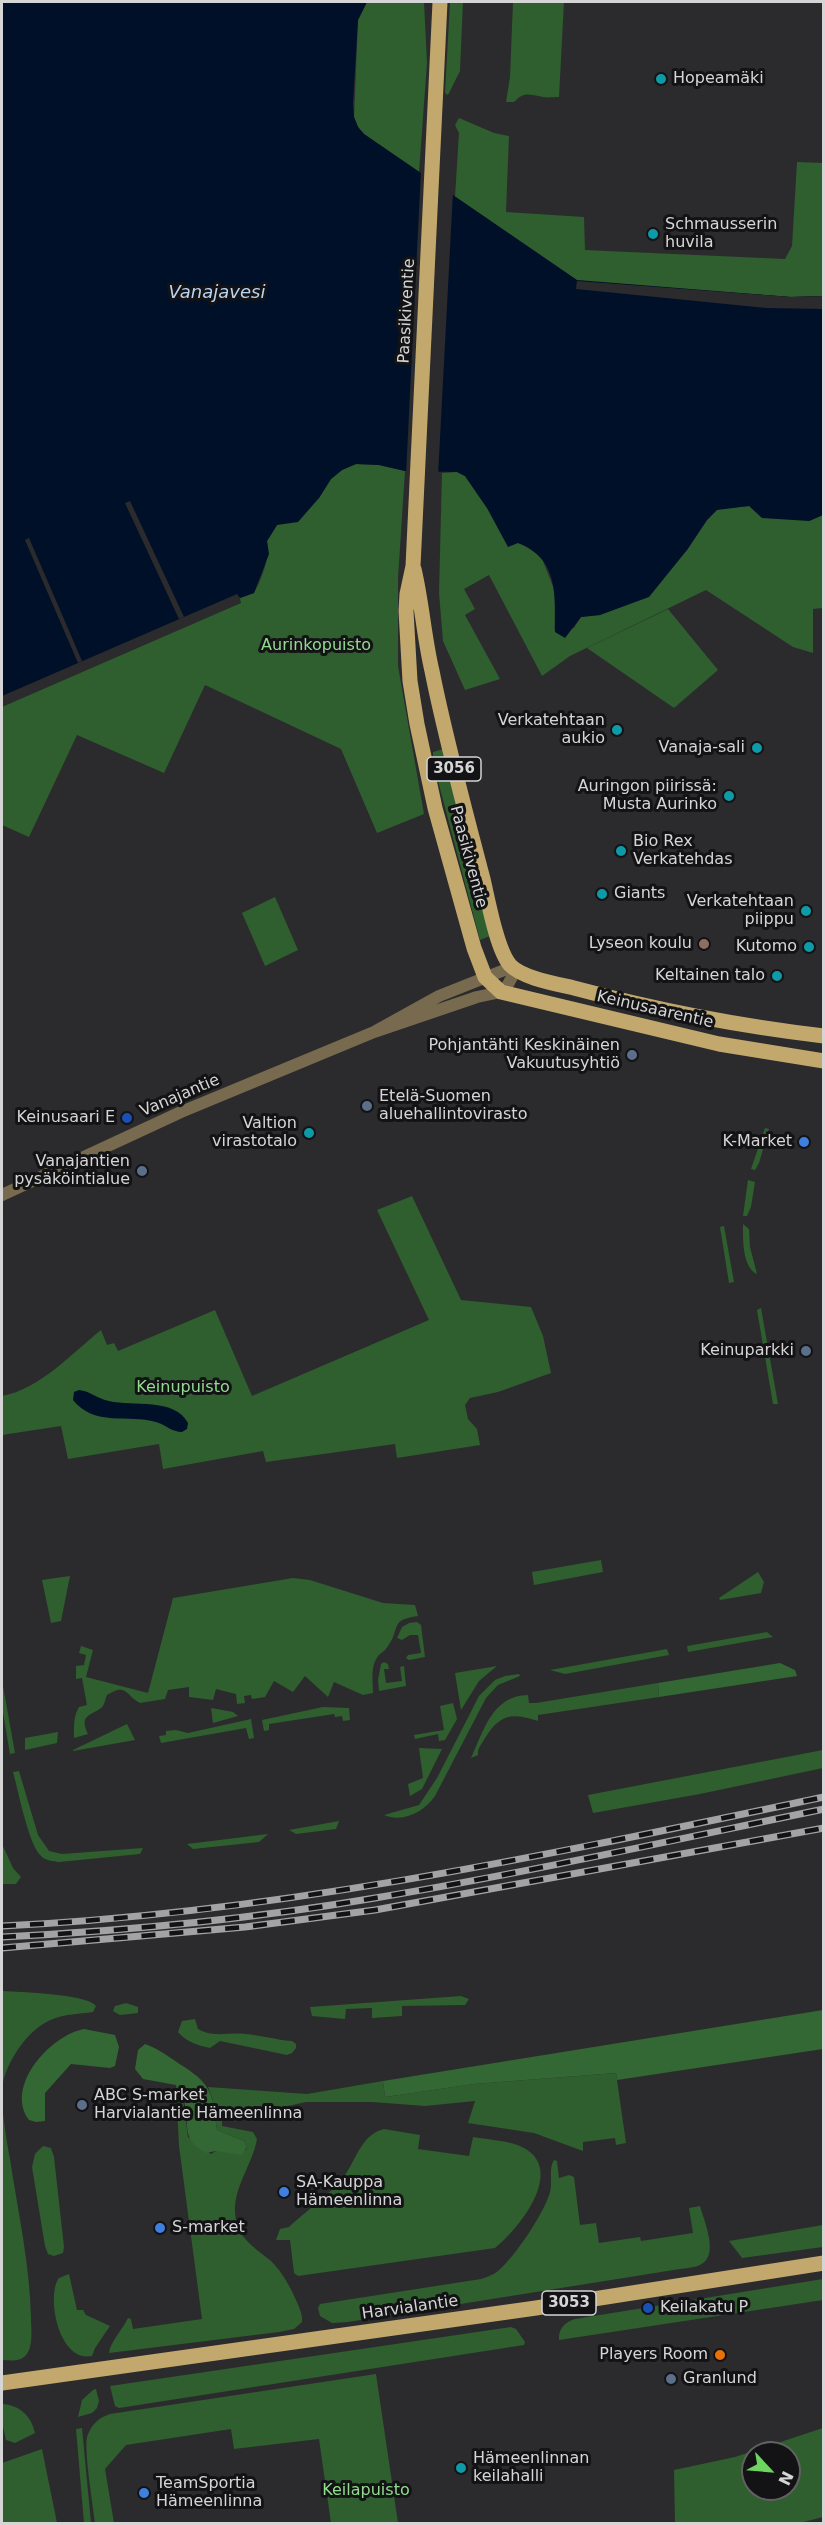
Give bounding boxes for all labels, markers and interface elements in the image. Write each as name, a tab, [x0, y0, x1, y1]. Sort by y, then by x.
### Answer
place label: Hopeamäki	[673, 69, 764, 89]
marker: Hopeamäki	[654, 72, 668, 86]
place label: Schmausserin huvila	[665, 215, 777, 253]
marker: Schmausserin huvila	[646, 227, 660, 241]
street label: Paasikiventie	[395, 258, 419, 364]
water label: Vanajavesi	[169, 282, 265, 304]
park label: Aurinkopuisto	[261, 636, 371, 656]
place label: Verkatehtaan aukio	[498, 711, 605, 749]
marker: Verkatehtaan aukio	[610, 723, 624, 737]
place label: Vanaja-sali	[658, 738, 745, 758]
marker: Vanaja-sali	[750, 741, 764, 755]
road number: 3056	[427, 757, 481, 781]
place label: Auringon piirissä: Musta Aurinko	[578, 777, 717, 815]
marker: Auringon piirissä: Musta Aurinko	[722, 789, 736, 803]
street label: Paasikiventie	[445, 804, 491, 910]
place label: Bio Rex Verkatehdas	[633, 832, 732, 870]
marker: Bio Rex Verkatehdas	[614, 844, 628, 858]
place label: Giants	[614, 884, 665, 904]
marker: Giants	[595, 887, 609, 901]
place label: Verkatehtaan piippu	[687, 892, 794, 930]
marker: Verkatehtaan piippu	[799, 904, 813, 918]
place label: Lyseon koulu	[589, 934, 692, 954]
marker: Lyseon koulu	[697, 937, 711, 951]
place label: Kutomo	[736, 937, 797, 957]
marker: Kutomo	[802, 940, 816, 954]
place label: Keltainen talo	[655, 966, 765, 986]
marker: Keltainen talo	[770, 969, 784, 983]
street label: Keinusaarentie	[595, 987, 715, 1033]
place label: Pohjantähti Keskinäinen Vakuutusyhtiö	[428, 1036, 620, 1074]
marker: Pohjantähti Keskinäinen Vakuutusyhtiö	[625, 1048, 639, 1062]
street label: Vanajantie	[137, 1071, 223, 1121]
place label: Etelä-Suomen aluehallintovirasto	[379, 1087, 527, 1125]
marker: Etelä-Suomen aluehallintovirasto	[360, 1099, 374, 1113]
place label: Keinusaari E	[17, 1108, 115, 1128]
marker: Keinusaari E	[120, 1111, 134, 1125]
place label: Valtion virastotalo	[212, 1114, 297, 1152]
marker: Valtion virastotalo	[302, 1126, 316, 1140]
place label: K-Market	[722, 1132, 792, 1152]
marker: K-Market	[797, 1135, 811, 1149]
place label: Vanajantien pysäköintialue	[14, 1152, 130, 1190]
marker: Vanajantien pysäköintialue	[135, 1164, 149, 1178]
place label: Keinuparkki	[700, 1341, 794, 1361]
marker: Keinuparkki	[799, 1344, 813, 1358]
park label: Keinupuisto	[136, 1378, 230, 1398]
place label: ABC S-market Harvialantie Hämeenlinna	[94, 2086, 302, 2124]
marker: ABC S-market Harvialantie Hämeenlinna	[75, 2098, 89, 2112]
place label: SA-Kauppa Hämeenlinna	[296, 2173, 402, 2211]
marker: SA-Kauppa Hämeenlinna	[277, 2185, 291, 2199]
place label: S-market	[172, 2218, 245, 2238]
marker: S-market	[153, 2221, 167, 2235]
road number: 3053	[542, 2291, 596, 2315]
street label: Harvialantie	[361, 2292, 459, 2324]
place label: Keilakatu P	[660, 2298, 748, 2318]
marker: Keilakatu P	[641, 2301, 655, 2315]
place label: Players Room	[599, 2345, 708, 2365]
marker: Players Room	[713, 2348, 727, 2362]
place label: Granlund	[683, 2369, 757, 2389]
marker: Granlund	[664, 2372, 678, 2386]
north arrow	[741, 2441, 801, 2501]
place label: Hämeenlinnan keilahalli	[473, 2449, 589, 2487]
marker: Hämeenlinnan keilahalli	[454, 2461, 468, 2475]
text: N	[774, 2468, 797, 2488]
place label: TeamSportia Hämeenlinna	[156, 2474, 262, 2512]
park label: Keilapuisto	[322, 2481, 410, 2501]
marker: TeamSportia Hämeenlinna	[137, 2486, 151, 2500]

